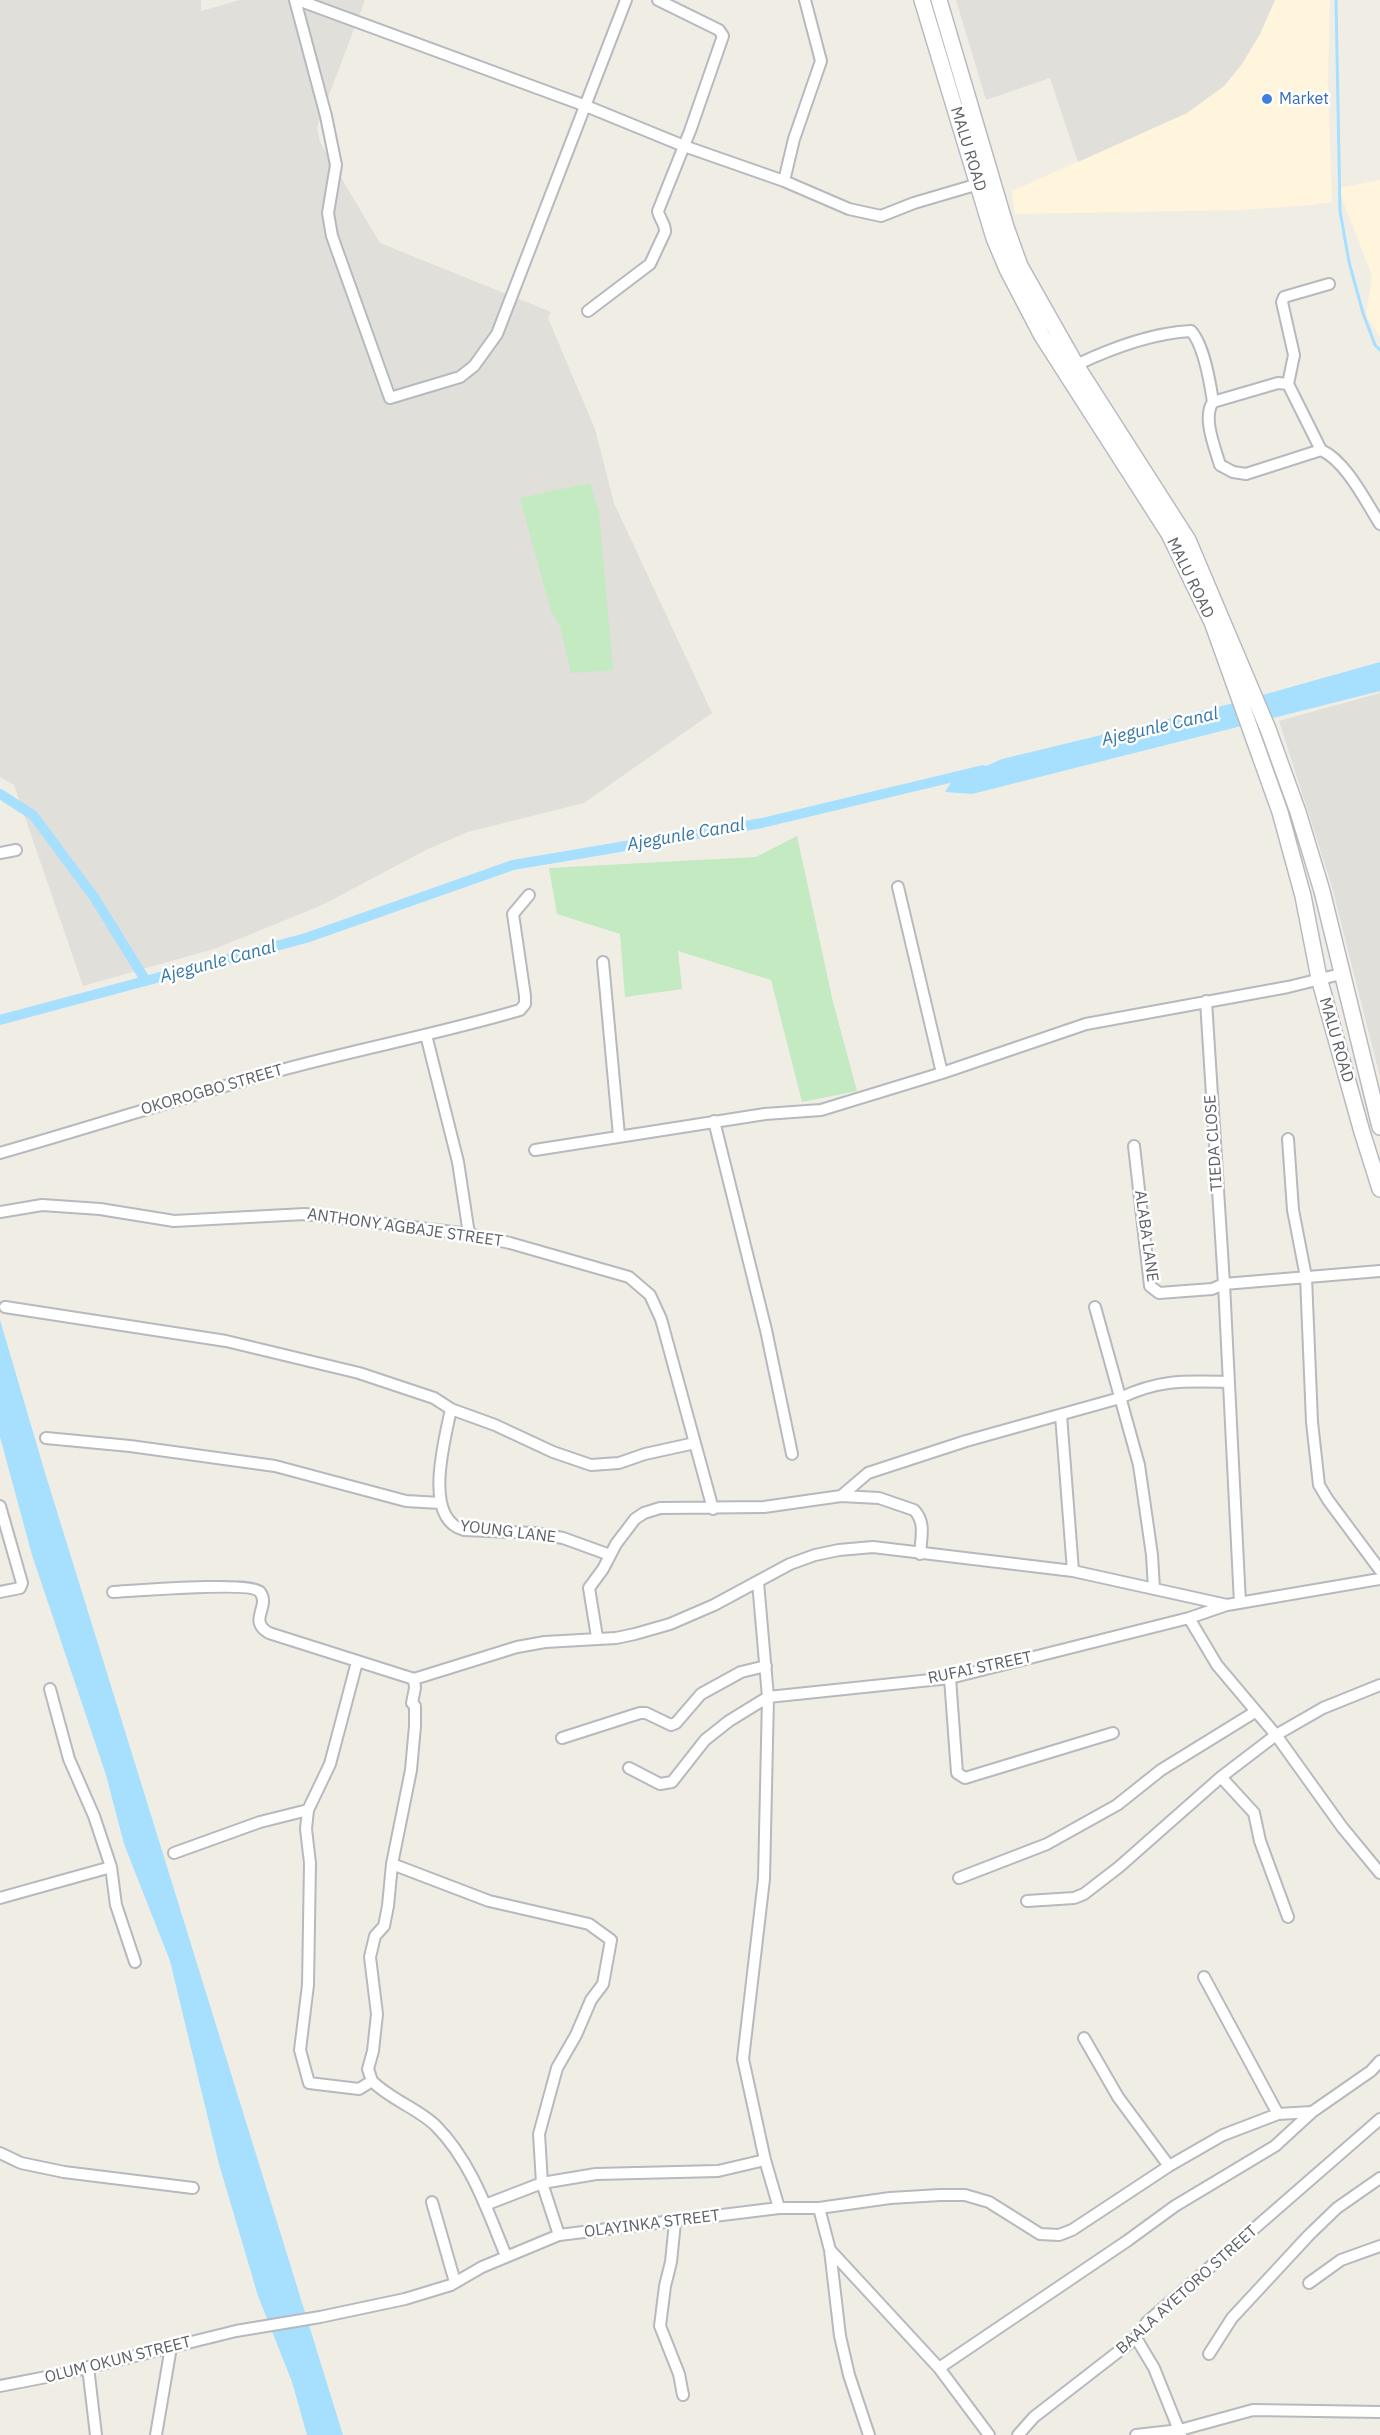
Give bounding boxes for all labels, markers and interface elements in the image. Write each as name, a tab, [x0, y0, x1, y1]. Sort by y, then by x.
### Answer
place label: Market	[1279, 89, 1329, 109]
marker: Market	[1260, 92, 1274, 106]
street label: MALU ROAD	[946, 104, 990, 194]
street label: MALU ROAD	[1162, 534, 1218, 622]
water label: Ajegunle Canal	[1100, 703, 1220, 751]
water label: Ajegunle Canal	[625, 814, 747, 856]
water label: Ajegunle Canal	[158, 936, 278, 988]
street label: MALU ROAD	[1315, 995, 1357, 1085]
street label: OKOROGBO STREET	[139, 1061, 285, 1119]
street label: TIEDA CLOSE	[1201, 1094, 1227, 1192]
street label: ALABA LANE	[1130, 1189, 1162, 1283]
street label: ANTHONY AGBAJE STREET	[306, 1205, 504, 1251]
street label: YOUNG LANE	[459, 1517, 557, 1547]
street label: RUFAI STREET	[926, 1648, 1034, 1688]
street label: OLAYINKA STREET	[583, 2206, 721, 2242]
street label: BAALA AYETORO STREET	[1112, 2222, 1262, 2358]
street label: OLUM OKUN STREET	[43, 2333, 193, 2387]

